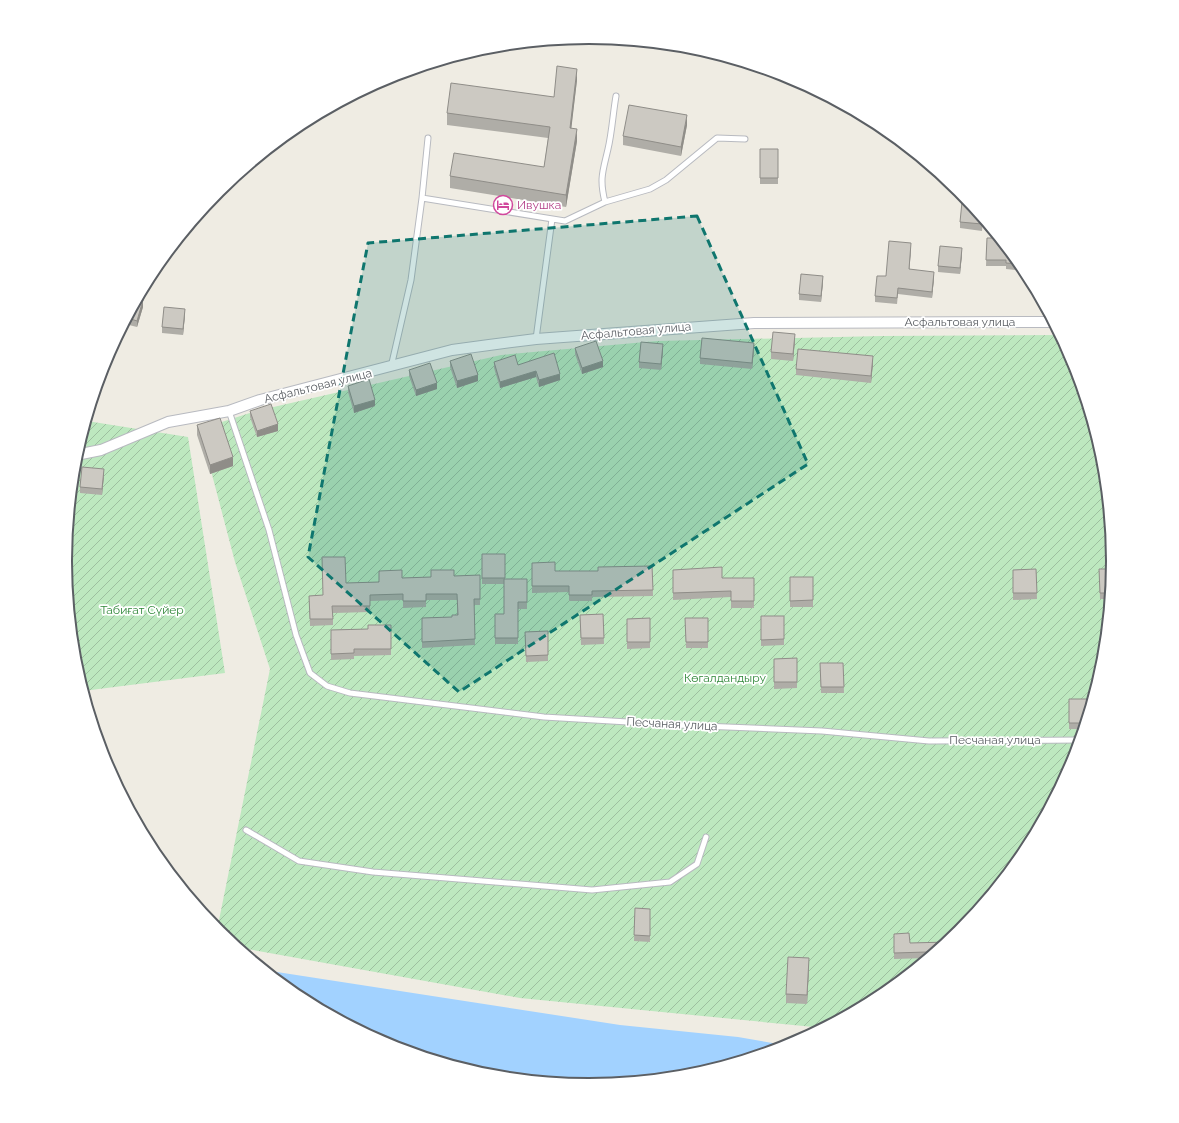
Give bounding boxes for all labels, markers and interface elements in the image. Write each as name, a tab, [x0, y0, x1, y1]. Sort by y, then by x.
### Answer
hotel icon: Ивушка	[492, 194, 514, 216]
place label: Ивушка	[517, 198, 561, 212]
street label: Асфальтовая улица	[905, 315, 1015, 329]
street label: Асфальтовая улица	[580, 319, 692, 343]
street label: Асфальтовая улица	[263, 366, 373, 406]
park label: Табиғат Сүйер	[100, 603, 184, 617]
park label: Көгалдандыру	[684, 671, 766, 685]
street label: Песчаная улица	[626, 715, 718, 733]
street label: Песчаная улица	[949, 733, 1041, 747]

